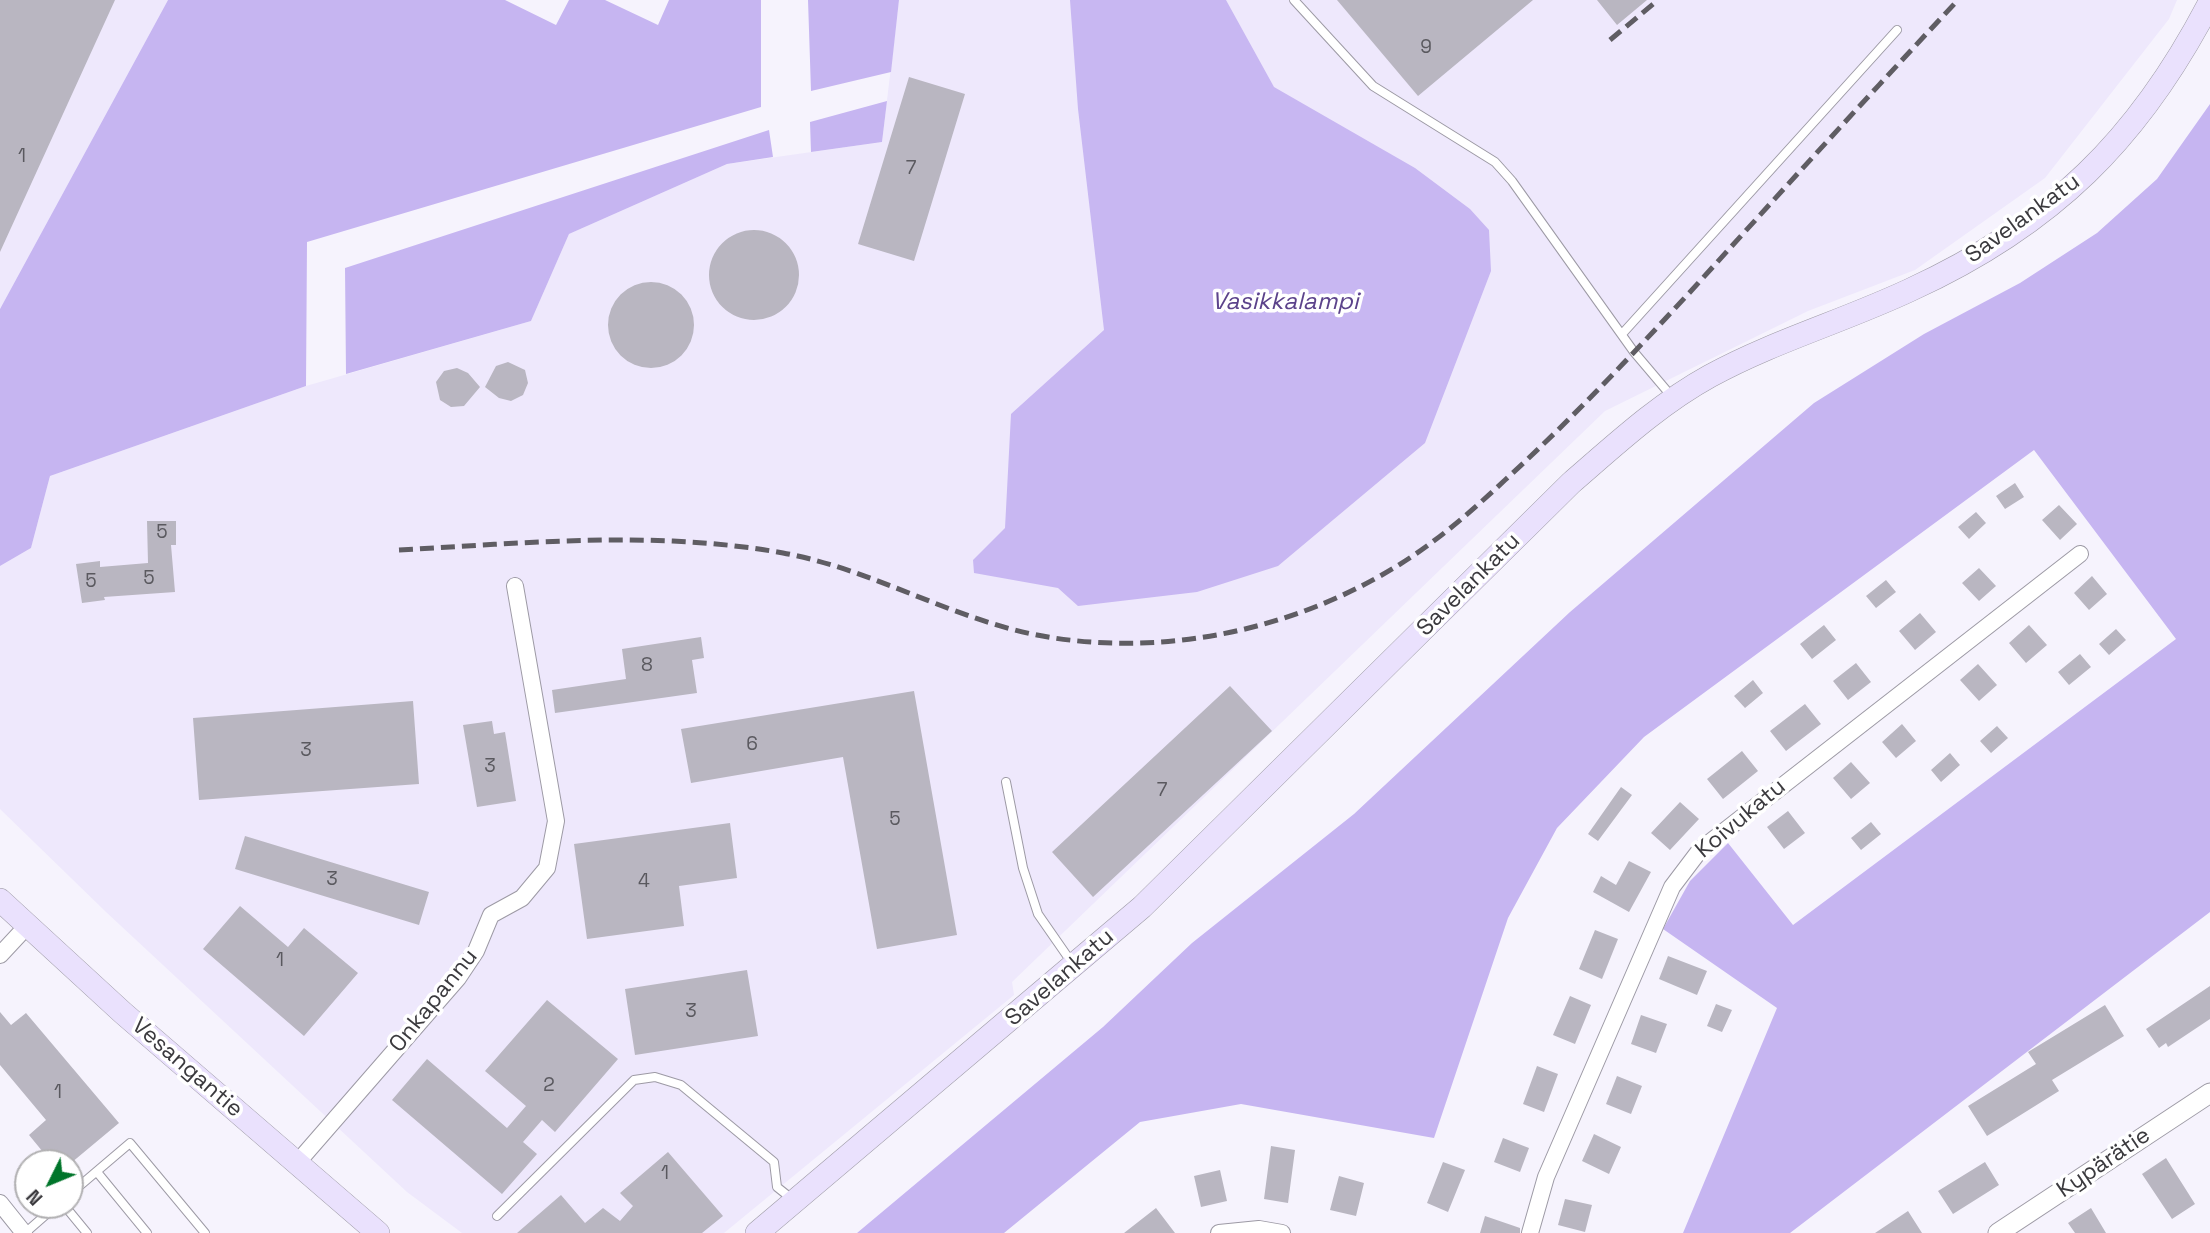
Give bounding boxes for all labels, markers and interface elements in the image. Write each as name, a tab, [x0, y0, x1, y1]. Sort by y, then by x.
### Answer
house number: 9	[1420, 37, 1432, 59]
house number: 1	[18, 146, 26, 168]
house number: 7	[906, 158, 916, 180]
street label: Savelankatu	[1960, 168, 2086, 270]
water label: Vasikkalampi	[1211, 288, 1359, 316]
house number: 5	[156, 522, 168, 544]
street label: Savelankatu	[1412, 528, 1526, 642]
house number: 5	[143, 568, 155, 590]
house number: 5	[85, 571, 97, 593]
house number: 8	[641, 655, 653, 677]
house number: 6	[746, 734, 758, 756]
house number: 3	[300, 740, 312, 762]
house number: 3	[484, 756, 496, 778]
street label: Koivukatu	[1690, 773, 1792, 865]
house number: 7	[1157, 780, 1167, 802]
house number: 5	[889, 809, 901, 831]
house number: 3	[326, 869, 338, 891]
house number: 4	[638, 871, 650, 893]
street label: Savelankatu	[1000, 923, 1120, 1033]
street label: Onkapannu	[384, 944, 484, 1058]
house number: 1	[276, 950, 284, 972]
house number: 3	[685, 1001, 697, 1023]
street label: Vesangantie	[126, 1012, 248, 1124]
house number: 2	[543, 1075, 555, 1097]
house number: 1	[54, 1082, 62, 1104]
street label: Kypärätie	[2052, 1122, 2156, 1204]
north arrow	[14, 1149, 84, 1219]
house number: 1	[661, 1163, 669, 1185]
text: N	[21, 1184, 48, 1210]

